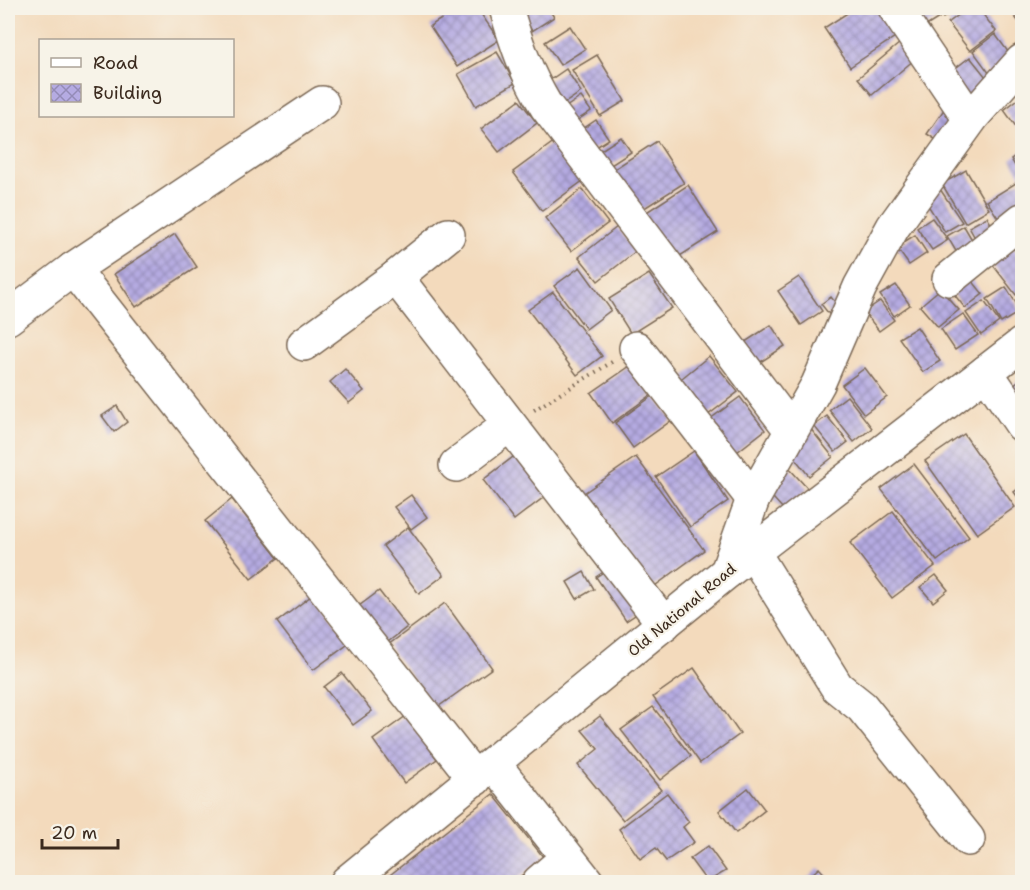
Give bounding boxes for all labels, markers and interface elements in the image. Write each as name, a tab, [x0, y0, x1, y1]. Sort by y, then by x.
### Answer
legend	[39, 39, 234, 117]
text: Road	[93, 51, 138, 75]
text: Building	[93, 81, 162, 105]
street label: Old National Road	[624, 559, 741, 661]
scale bar	[42, 812, 118, 850]
text: 20 m	[51, 821, 97, 845]

